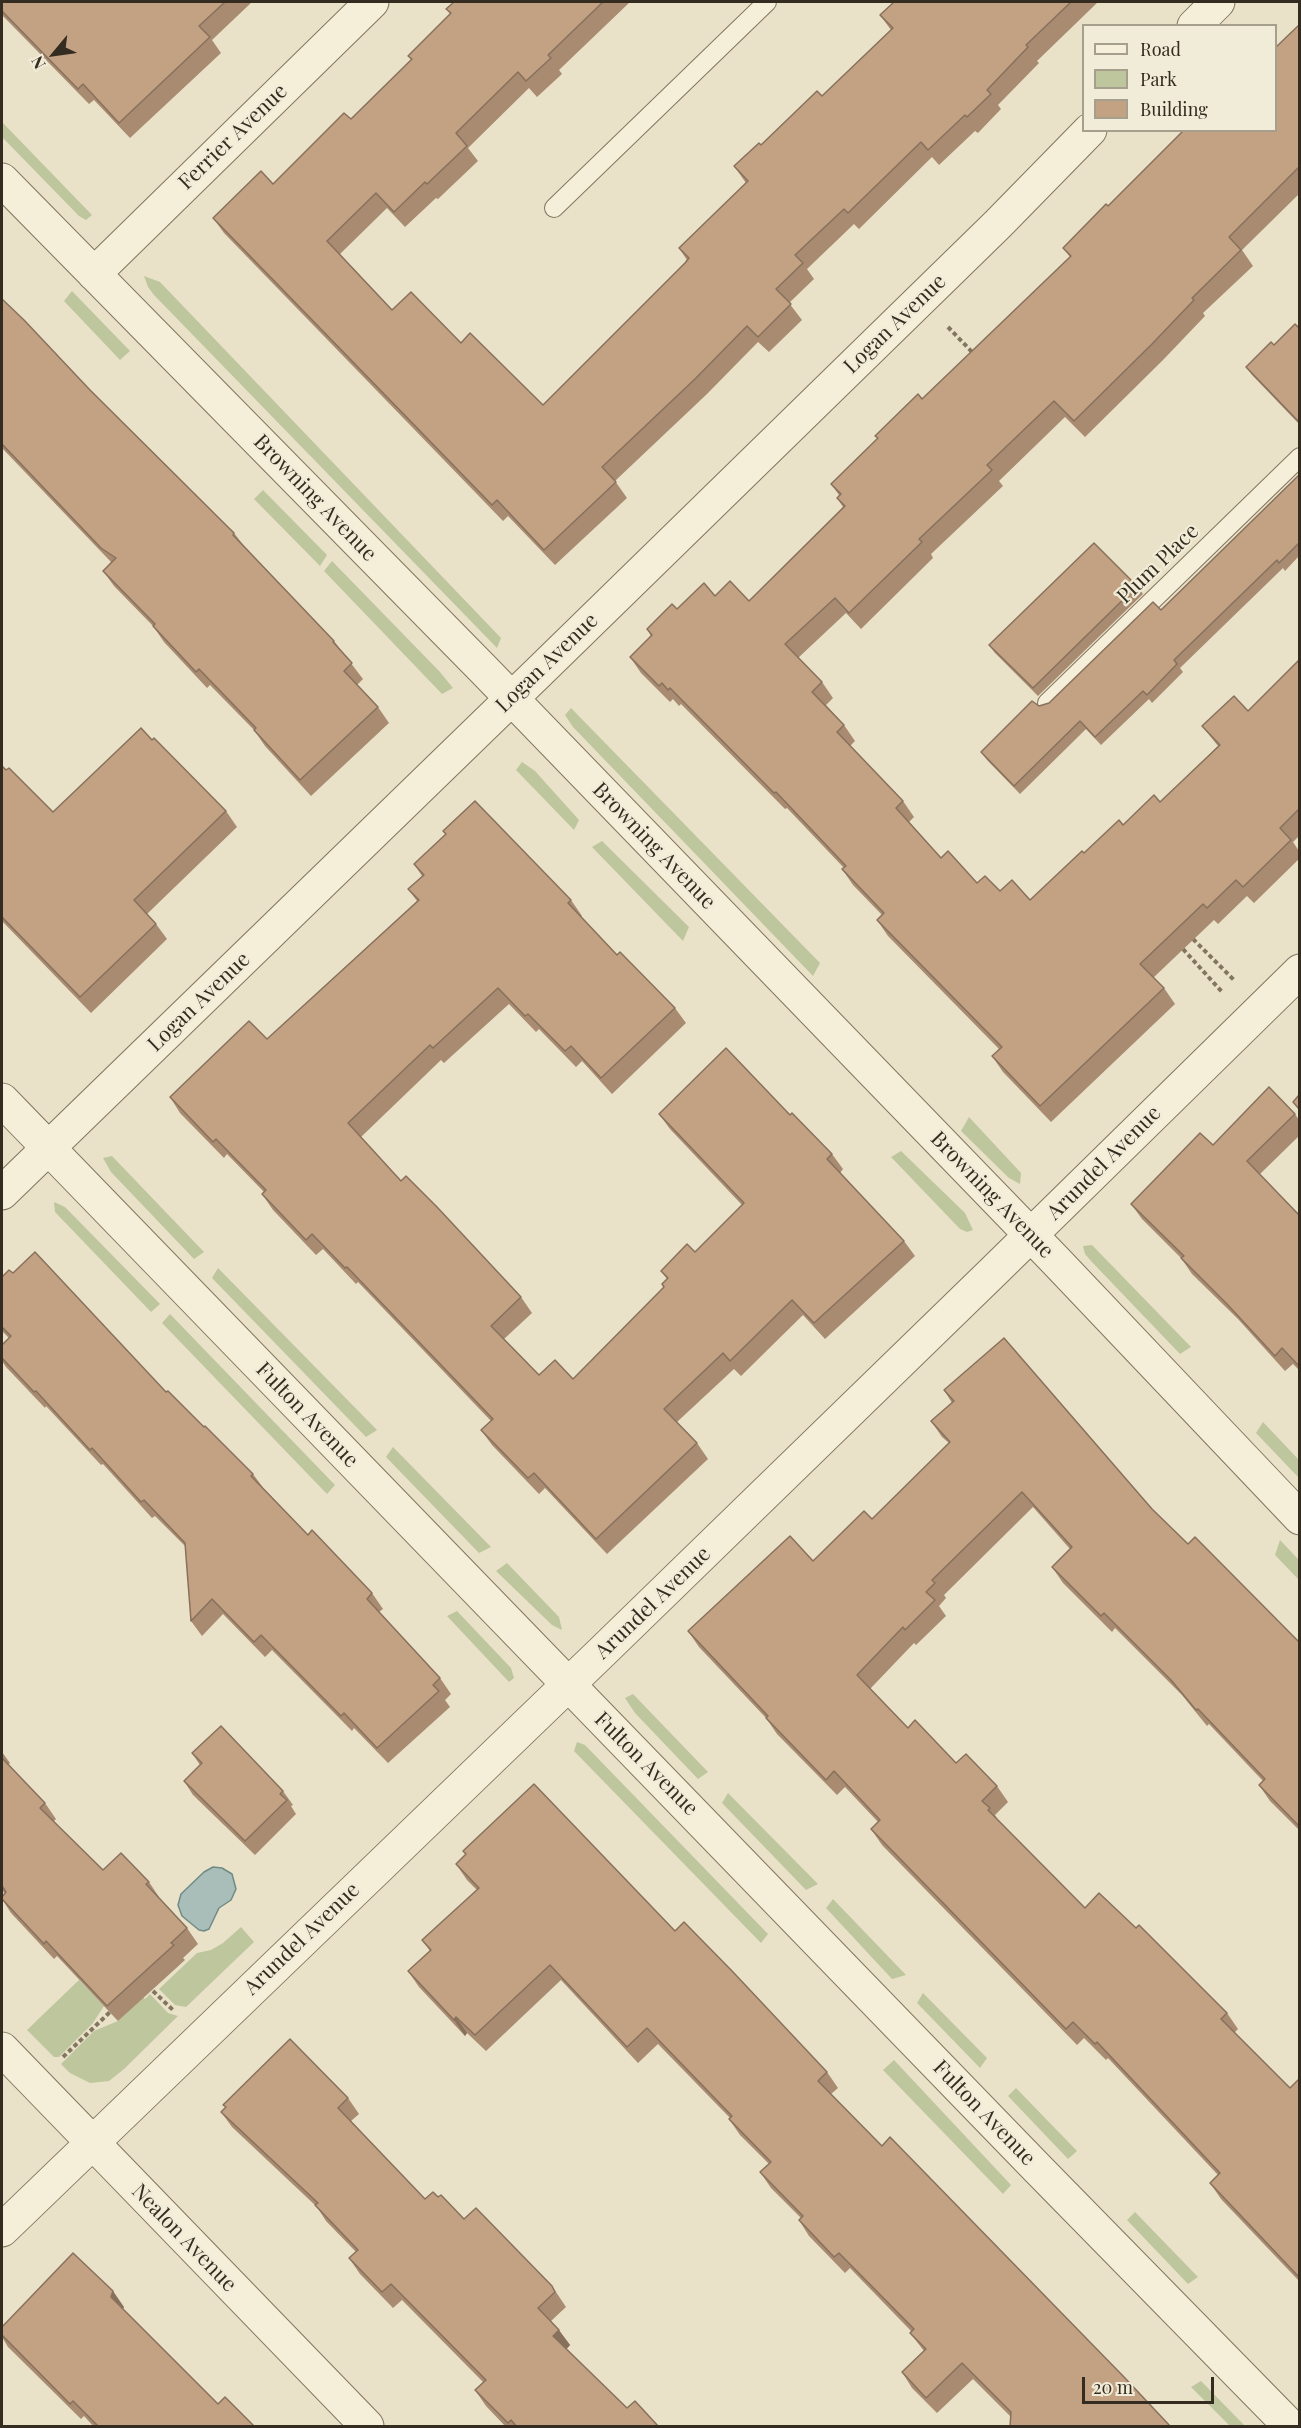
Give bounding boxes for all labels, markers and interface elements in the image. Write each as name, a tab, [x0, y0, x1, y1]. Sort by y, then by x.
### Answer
north arrow	[24, 24, 84, 84]
legend	[1082, 24, 1277, 132]
text: Road	[1140, 37, 1181, 61]
text: N	[26, 53, 50, 73]
text: Park	[1140, 67, 1177, 91]
street label: Ferrier Avenue	[173, 79, 293, 195]
text: Building	[1140, 97, 1208, 121]
street label: Logan Avenue	[839, 269, 951, 379]
street label: Browning Avenue	[248, 430, 382, 566]
street label: Plum Place	[1112, 519, 1204, 609]
street label: Logan Avenue	[491, 608, 603, 718]
street label: Browning Avenue	[587, 778, 721, 914]
street label: Logan Avenue	[143, 947, 255, 1057]
street label: Arundel Avenue	[1042, 1101, 1166, 1225]
street label: Browning Avenue	[925, 1127, 1059, 1263]
street label: Fulton Avenue	[251, 1357, 363, 1473]
street label: Arundel Avenue	[590, 1542, 716, 1664]
street label: Fulton Avenue	[589, 1707, 703, 1821]
street label: Arundel Avenue	[239, 1878, 365, 2000]
street label: Fulton Avenue	[928, 2055, 1040, 2171]
street label: Nealon Avenue	[126, 2179, 242, 2297]
scale bar	[1085, 2365, 1217, 2403]
text: 20 m	[1093, 2375, 1133, 2399]

